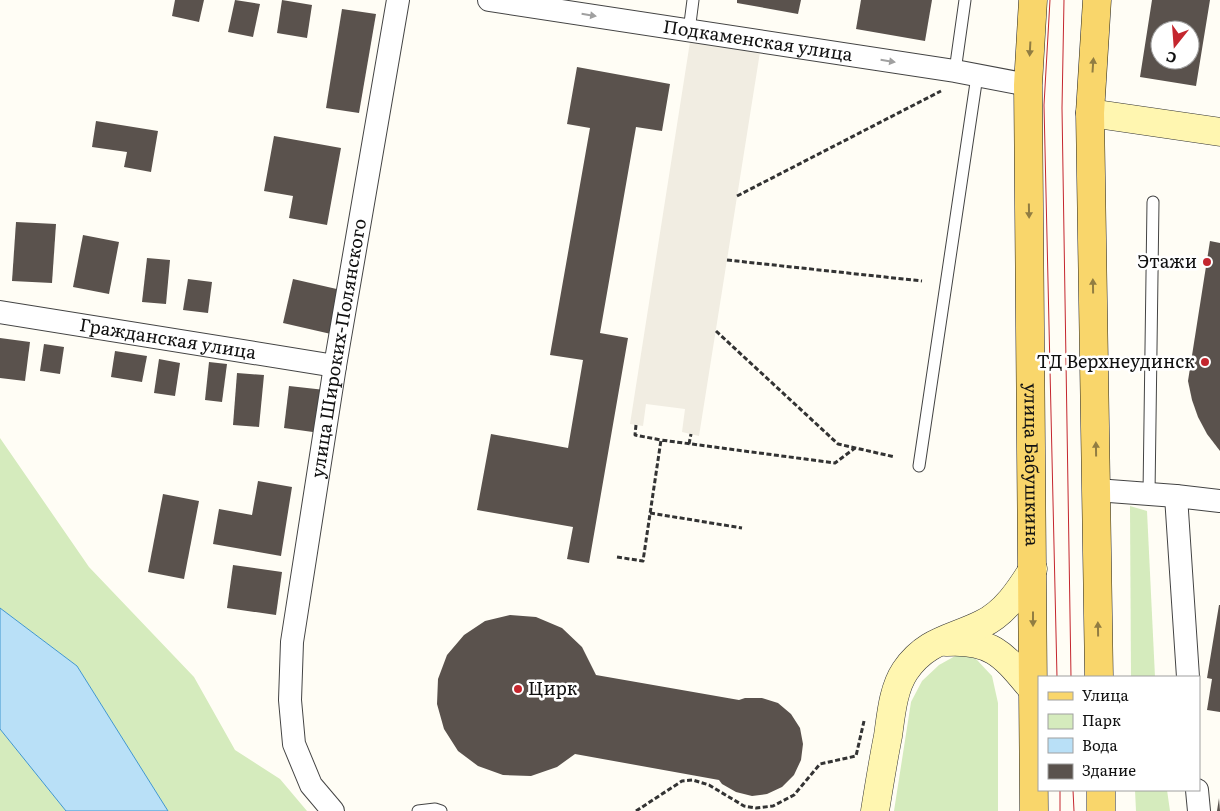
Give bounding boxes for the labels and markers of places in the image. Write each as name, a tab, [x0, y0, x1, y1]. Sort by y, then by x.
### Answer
place label: Этажи	[1137, 247, 1197, 274]
marker: Этажи	[1201, 256, 1213, 268]
place label: ТД Верхнеудинск	[1037, 347, 1195, 374]
marker: ТД Верхнеудинск	[1199, 356, 1211, 368]
place label: Цирк	[528, 674, 578, 701]
marker: Цирк	[512, 683, 524, 695]

